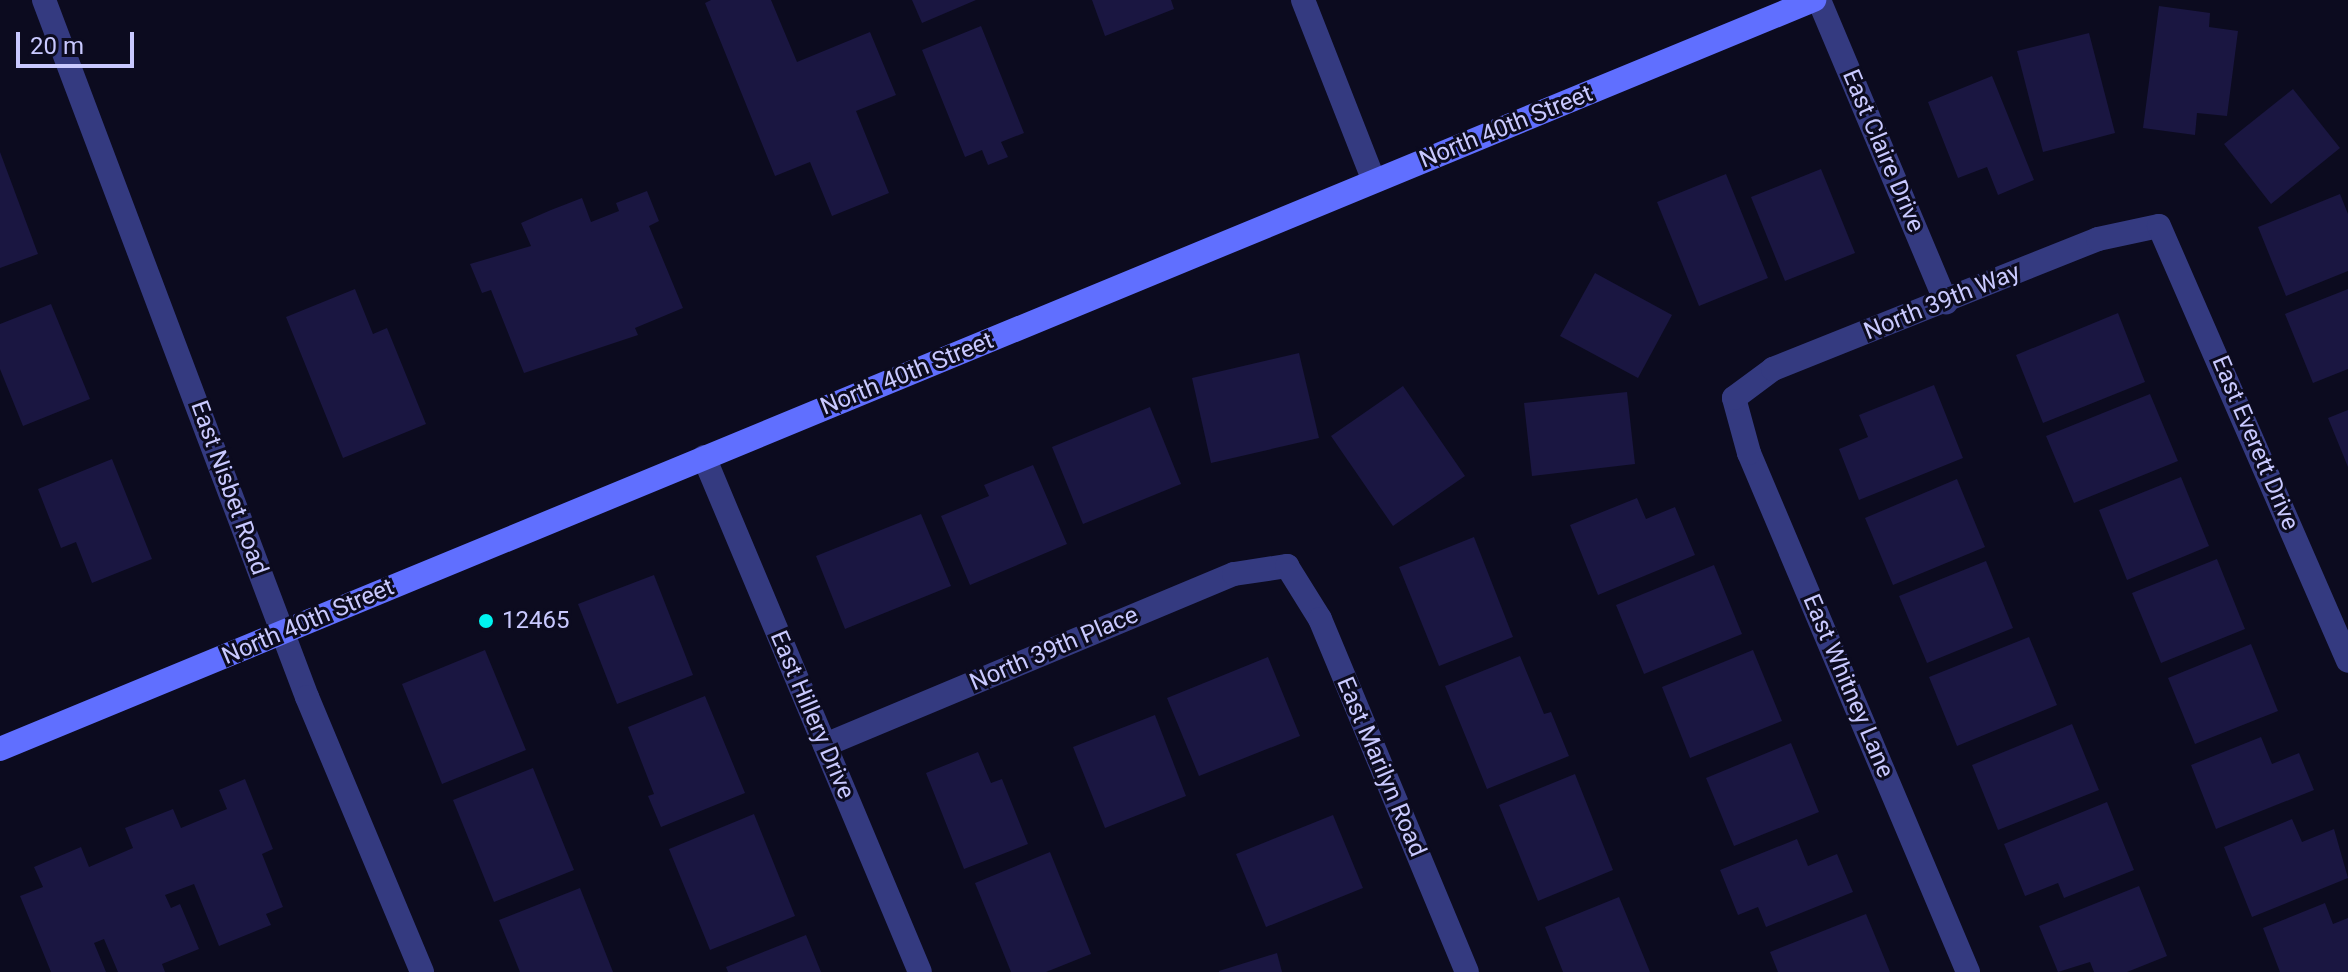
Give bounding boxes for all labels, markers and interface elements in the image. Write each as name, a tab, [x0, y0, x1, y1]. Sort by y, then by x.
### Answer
scale bar	[20, 16, 138, 66]
text: 20 m	[30, 32, 84, 60]
street label: East Claire Drive	[1836, 65, 1930, 237]
street label: North 40th Street	[1415, 79, 1597, 175]
street label: North 39th Way	[1860, 258, 2024, 346]
street label: North 40th Street	[816, 326, 998, 422]
street label: East Everett Drive	[2205, 351, 2305, 535]
street label: East Nisbet Road	[184, 397, 274, 579]
street label: North 40th Street	[218, 573, 398, 671]
street label: East Whitney Lane	[1796, 590, 1900, 782]
street label: North 39th Place	[966, 601, 1142, 697]
place label: 12465	[502, 607, 569, 635]
marker: 12465	[477, 612, 495, 630]
street label: East Hillery Drive	[764, 627, 860, 803]
street label: East Marilyn Road	[1330, 673, 1432, 861]

